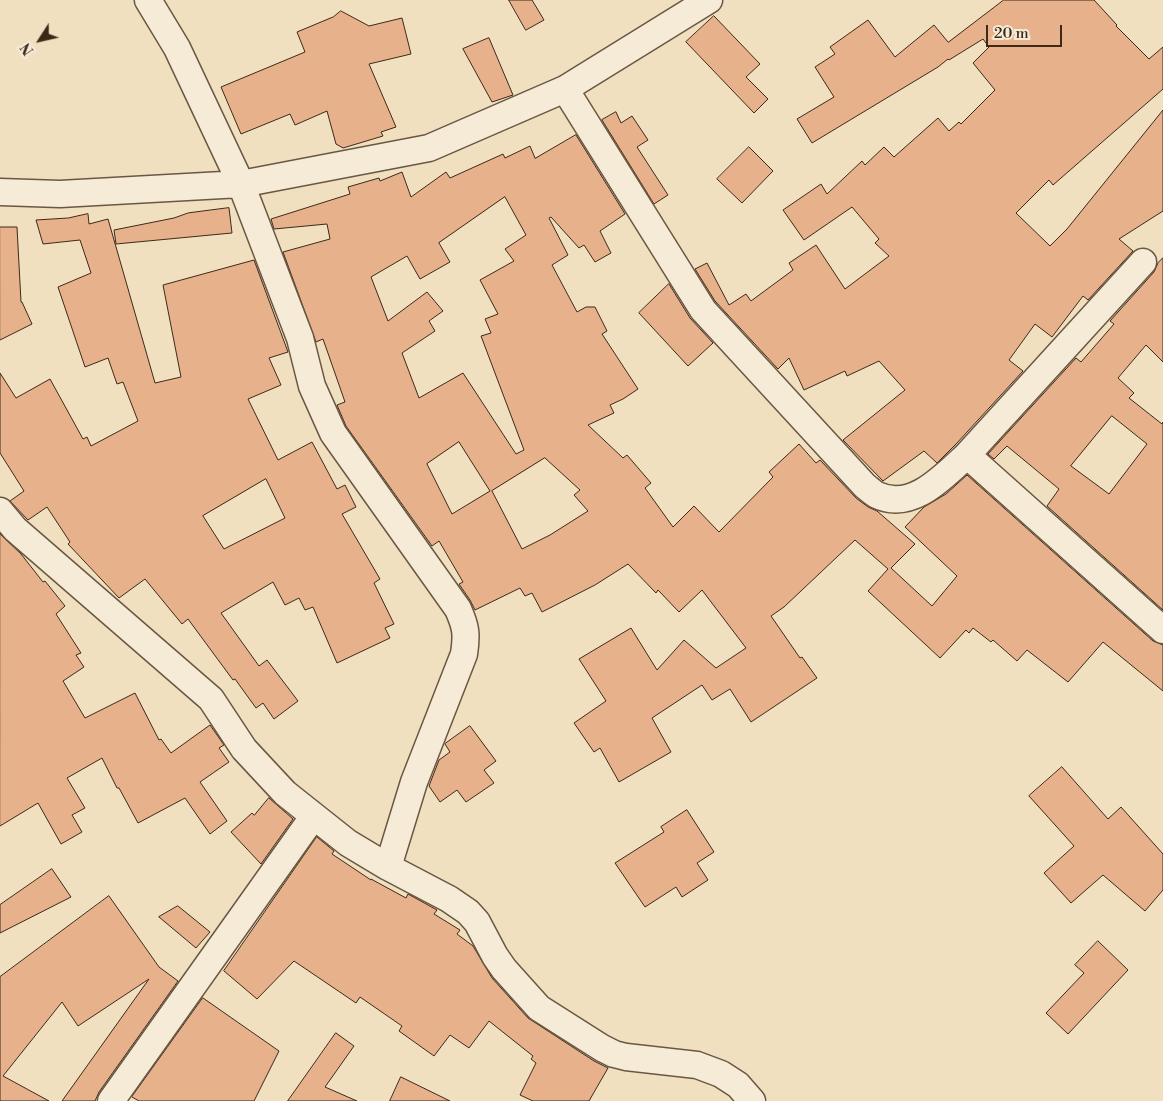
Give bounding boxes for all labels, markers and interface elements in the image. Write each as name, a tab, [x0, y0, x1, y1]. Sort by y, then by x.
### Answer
north arrow	[15, 15, 65, 65]
scale bar	[988, 15, 1064, 47]
text: 20 m	[994, 24, 1029, 43]
text: N	[17, 39, 38, 58]

